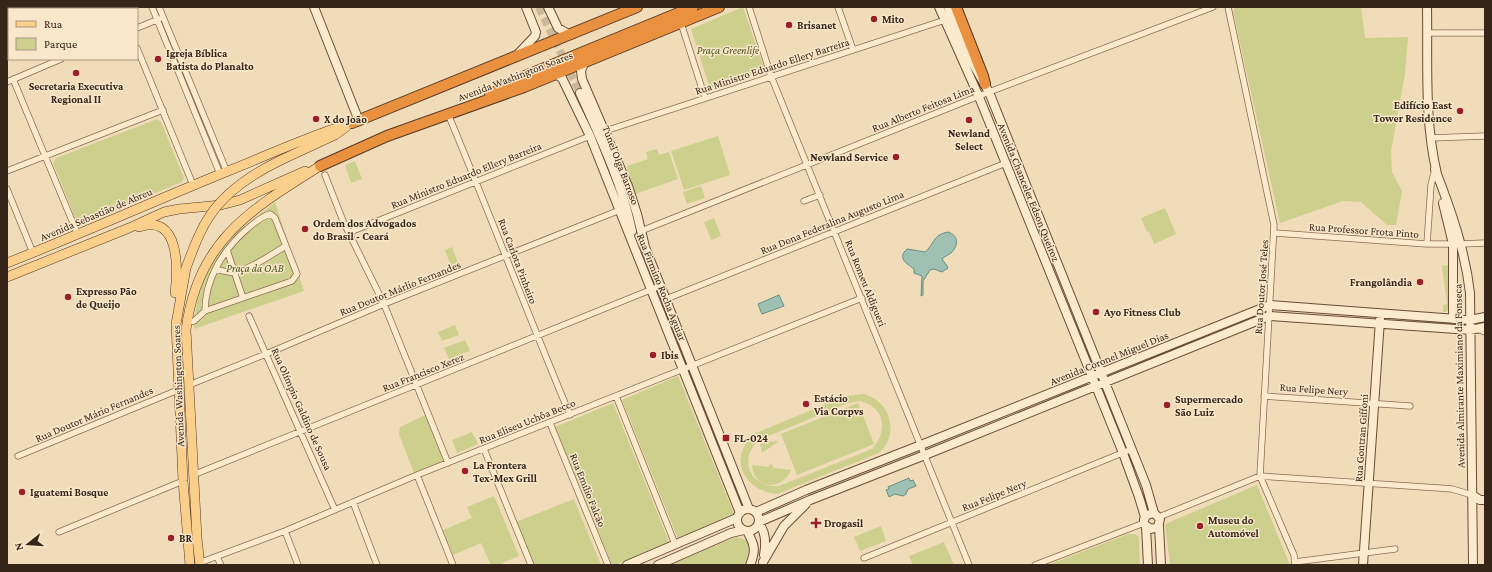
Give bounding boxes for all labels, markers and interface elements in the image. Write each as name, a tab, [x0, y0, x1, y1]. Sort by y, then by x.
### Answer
legend	[8, 8, 138, 60]
place label: Mito	[882, 13, 905, 25]
marker: Mito	[869, 14, 879, 24]
text: Rua	[44, 17, 63, 31]
place label: Brisanet	[797, 19, 836, 31]
marker: Brisanet	[784, 20, 794, 30]
street label: Rua Ministro Eduardo Ellery Barreira	[693, 35, 851, 98]
text: Parque	[44, 37, 77, 51]
park label: Praça Greenlife	[697, 44, 760, 57]
place label: Igreja Bíblica Batista do Planalto	[166, 47, 254, 72]
street label: Avenida Washington Soares	[456, 49, 575, 104]
marker: Igreja Bíblica Batista do Planalto	[153, 54, 163, 64]
marker: Secretaria Executiva Regional II	[71, 68, 81, 78]
place label: Secretaria Executiva Regional II	[29, 80, 124, 105]
street label: Rua Alberto Feitosa Lima	[870, 82, 976, 134]
place label: Edifício East Tower Residence	[1373, 99, 1452, 124]
marker: Edifício East Tower Residence	[1455, 106, 1465, 116]
place label: X do João	[324, 113, 367, 125]
marker: X do João	[311, 114, 321, 124]
marker: Newland Select	[964, 115, 974, 125]
street label: Avenida Chanceler Edson Queiroz	[996, 121, 1062, 263]
street label: Túnel Olga Barroso	[599, 124, 642, 207]
place label: Newland Select	[948, 127, 990, 152]
street label: Rua Ministro Eduardo Ellery Barreira	[389, 139, 543, 212]
place label: Newland Service	[810, 151, 888, 163]
marker: Newland Service	[891, 152, 901, 162]
street label: Avenida Sebastião de Abreu	[38, 185, 154, 243]
street label: Rua Dona Federalina Augusto Lima	[758, 188, 906, 257]
place label: Ordem dos Advogados do Brasil - Ceará	[313, 217, 417, 242]
street label: Rua Carlota Pinheiro	[496, 217, 540, 306]
street label: Rua Professor Frota Pinto	[1309, 220, 1420, 240]
marker: Ordem dos Advogados do Brasil - Ceará	[300, 224, 310, 234]
street label: Rua Firmino Rocha Aguiar	[634, 232, 689, 343]
street label: Rua Romeu Aldigueri	[842, 238, 889, 329]
street label: Rua Doutor José Teles	[1252, 239, 1271, 335]
street label: Rua Doutor Márlio Fernandes	[338, 258, 462, 318]
park label: Praça da OAB	[226, 262, 284, 275]
place label: Frangolândia	[1350, 276, 1413, 288]
marker: Frangolândia	[1415, 277, 1425, 287]
street label: Avenida Almirante Maximiano da Fonseca	[1451, 284, 1467, 468]
place label: Expresso Pão de Queijo	[76, 285, 137, 311]
marker: Expresso Pão de Queijo	[63, 292, 73, 302]
place label: Ayo Fitness Club	[1103, 306, 1181, 318]
marker: Ayo Fitness Club	[1091, 307, 1101, 317]
street label: Avenida Washington Soares	[170, 325, 187, 447]
street label: Avenida Coronel Miguel Dias	[1048, 329, 1170, 388]
street label: Rua Olímpio Galdino de Sousa	[269, 346, 334, 472]
place label: Ibis	[661, 349, 679, 361]
street label: Rua Francisco Xerez	[380, 350, 466, 394]
marker: Ibis	[648, 350, 658, 360]
street label: Rua Felipe Nery	[1279, 381, 1349, 398]
street label: Rua Doutor Mário Fernandes	[33, 384, 155, 444]
place label: Estácio Via Corpvs	[813, 392, 864, 417]
place label: Supermercado São Luiz	[1175, 393, 1243, 418]
street label: Rua Gontran Giffoni	[1352, 393, 1370, 482]
street label: Rua Eliseu Uchôa Becco	[477, 396, 578, 446]
marker: Estácio Via Corpvs	[801, 399, 811, 409]
marker: Supermercado São Luiz	[1162, 400, 1172, 410]
place label: FL-024	[734, 432, 768, 444]
marker: FL-024	[721, 433, 731, 443]
street label: Rua Emílio Falcão	[568, 451, 608, 529]
place label: La Frontera Tex-Mex Grill	[473, 459, 538, 484]
marker: La Frontera Tex-Mex Grill	[460, 466, 470, 476]
street label: Rua Felipe Nery	[960, 476, 1029, 514]
place label: Iguatemi Bosque	[30, 486, 108, 498]
marker: Iguatemi Bosque	[17, 487, 27, 497]
place label: Museu do Automóvel	[1207, 514, 1259, 539]
place label: Drogasil	[824, 517, 864, 529]
marker: Drogasil	[811, 518, 821, 528]
marker: Museu do Automóvel	[1195, 521, 1205, 531]
north arrow	[8, 524, 48, 564]
place label: BR	[179, 532, 192, 544]
marker: BR	[166, 533, 176, 543]
text: N	[11, 541, 25, 552]

